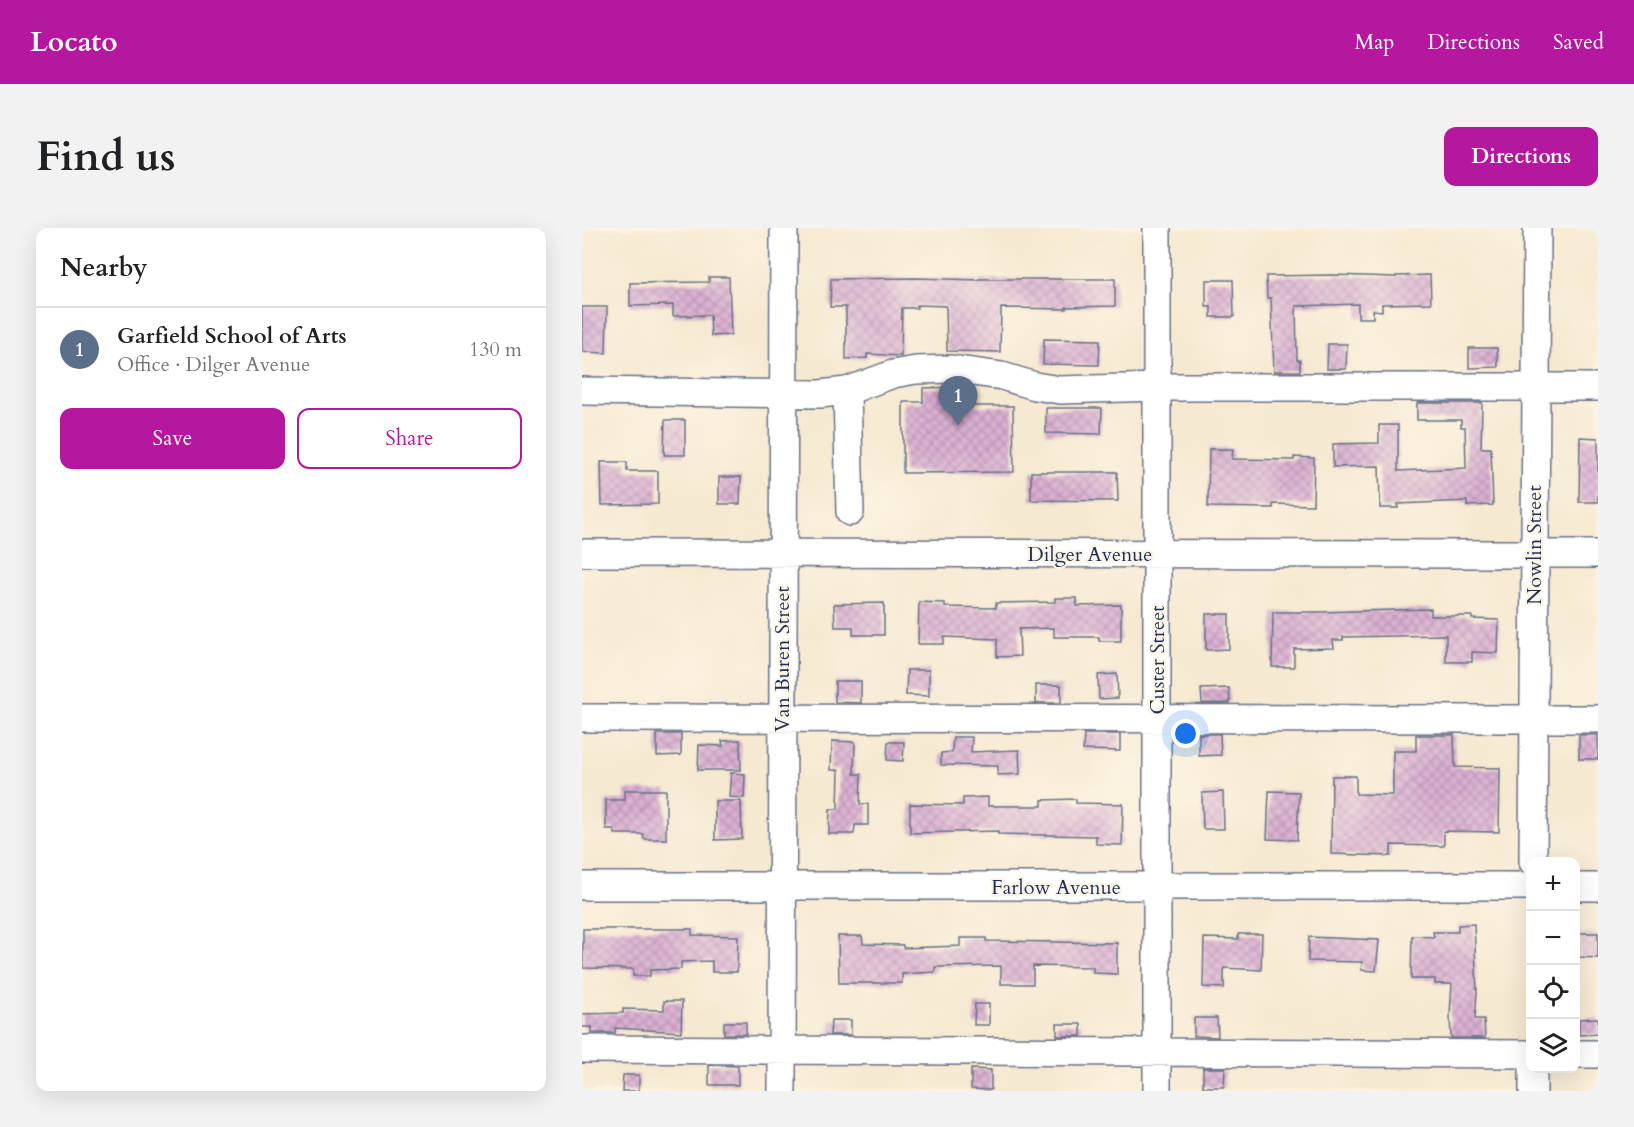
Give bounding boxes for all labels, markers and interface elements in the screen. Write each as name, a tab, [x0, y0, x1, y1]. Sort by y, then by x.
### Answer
text: Locato	[30, 23, 118, 61]
text: Map	[1354, 28, 1394, 57]
text: Directions	[1427, 28, 1520, 57]
text: Saved	[1553, 28, 1604, 57]
button: Directions	[1444, 127, 1598, 186]
text: Find us	[36, 128, 176, 185]
text: Nearby	[60, 250, 148, 285]
text: Garfield School of Arts	[117, 321, 347, 351]
text: 1	[74, 336, 85, 363]
text: 130 m	[469, 336, 522, 363]
text: Office · Dilger Avenue	[117, 351, 310, 378]
pin: 1	[938, 376, 977, 426]
button: Save	[60, 408, 285, 469]
button: Share	[297, 408, 522, 469]
street label: Nowlin Street	[1521, 485, 1548, 605]
street label: Dilger Avenue	[1028, 541, 1152, 568]
street label: Van Buren Street	[769, 585, 796, 732]
street label: Custer Street	[1144, 605, 1171, 715]
your location	[1171, 719, 1200, 748]
map controls	[1526, 857, 1580, 1073]
button: +	[1526, 857, 1580, 911]
street label: Farlow Avenue	[991, 874, 1121, 901]
button: −	[1526, 911, 1580, 965]
button: locate	[1526, 965, 1580, 1019]
button: layers	[1526, 1019, 1580, 1073]

